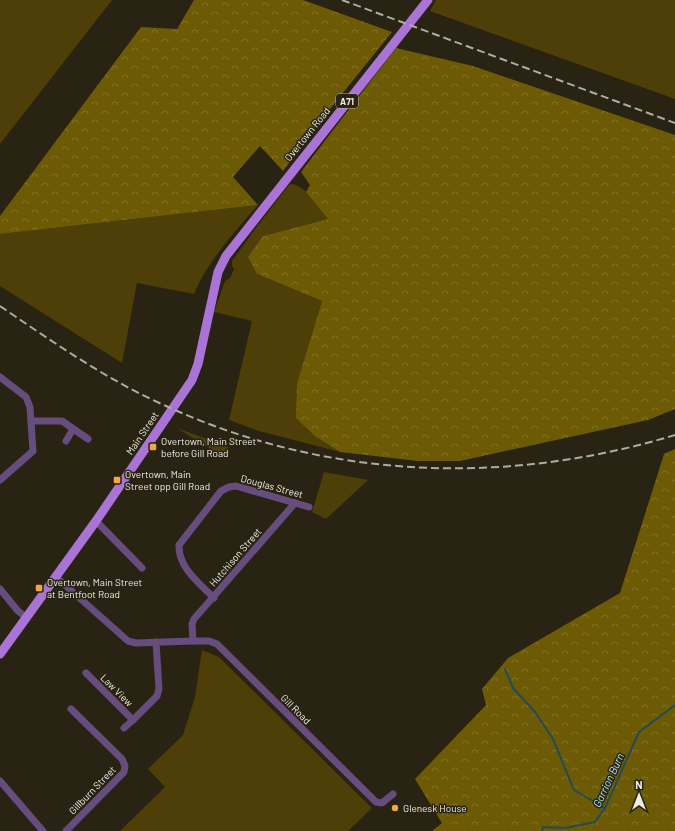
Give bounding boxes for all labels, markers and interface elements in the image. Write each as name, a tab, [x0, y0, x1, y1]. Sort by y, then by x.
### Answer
road number: A71	[336, 94, 358, 108]
street label: Overtown Road	[282, 105, 332, 163]
street label: Main Street	[123, 409, 161, 457]
place label: Overtown, Main Street before Gill Road	[161, 435, 257, 459]
marker: Overtown, Main Street before Gill Road	[148, 442, 158, 452]
place label: Overtown, Main Street opp Gill Road	[125, 468, 210, 492]
street label: Douglas Street	[240, 472, 305, 500]
marker: Overtown, Main Street opp Gill Road	[112, 475, 122, 485]
street label: Hutchison Street	[206, 525, 264, 589]
place label: Overtown, Main Street at Bentfoot Road	[47, 576, 143, 600]
marker: Overtown, Main Street at Bentfoot Road	[34, 583, 44, 593]
street label: Law View	[98, 671, 136, 709]
street label: Gill Road	[279, 692, 313, 726]
water label: Garrion Burn	[590, 751, 626, 809]
street label: Gillburn Street	[66, 763, 118, 817]
north arrow	[619, 775, 659, 815]
text: N	[635, 778, 643, 791]
place label: Glenesk House	[403, 802, 467, 814]
marker: Glenesk House	[390, 803, 400, 813]

